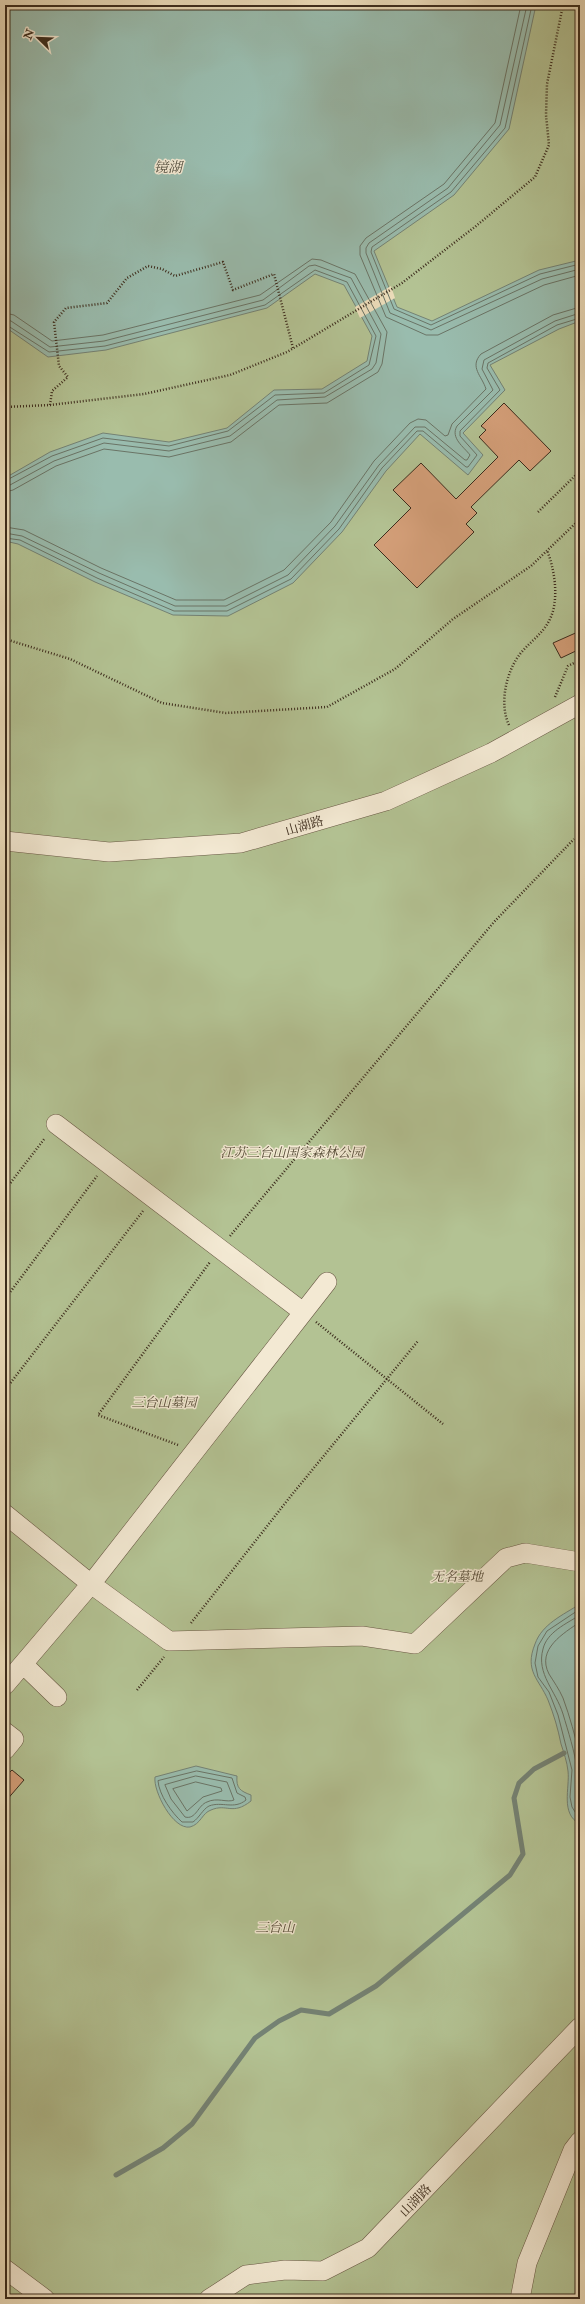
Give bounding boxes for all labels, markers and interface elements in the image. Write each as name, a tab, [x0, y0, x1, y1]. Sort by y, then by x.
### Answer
north arrow	[18, 18, 58, 58]
text: N	[21, 26, 38, 42]
water label: 镜湖	[154, 159, 185, 176]
street label: 山湖路	[283, 813, 325, 839]
park label: 江苏三台山国家森林公园	[220, 1145, 365, 1161]
park label: 三台山墓园	[131, 1395, 198, 1411]
park label: 无名墓地	[431, 1569, 485, 1585]
park label: 三台山	[255, 1920, 295, 1936]
street label: 山湖路	[396, 2181, 435, 2220]

